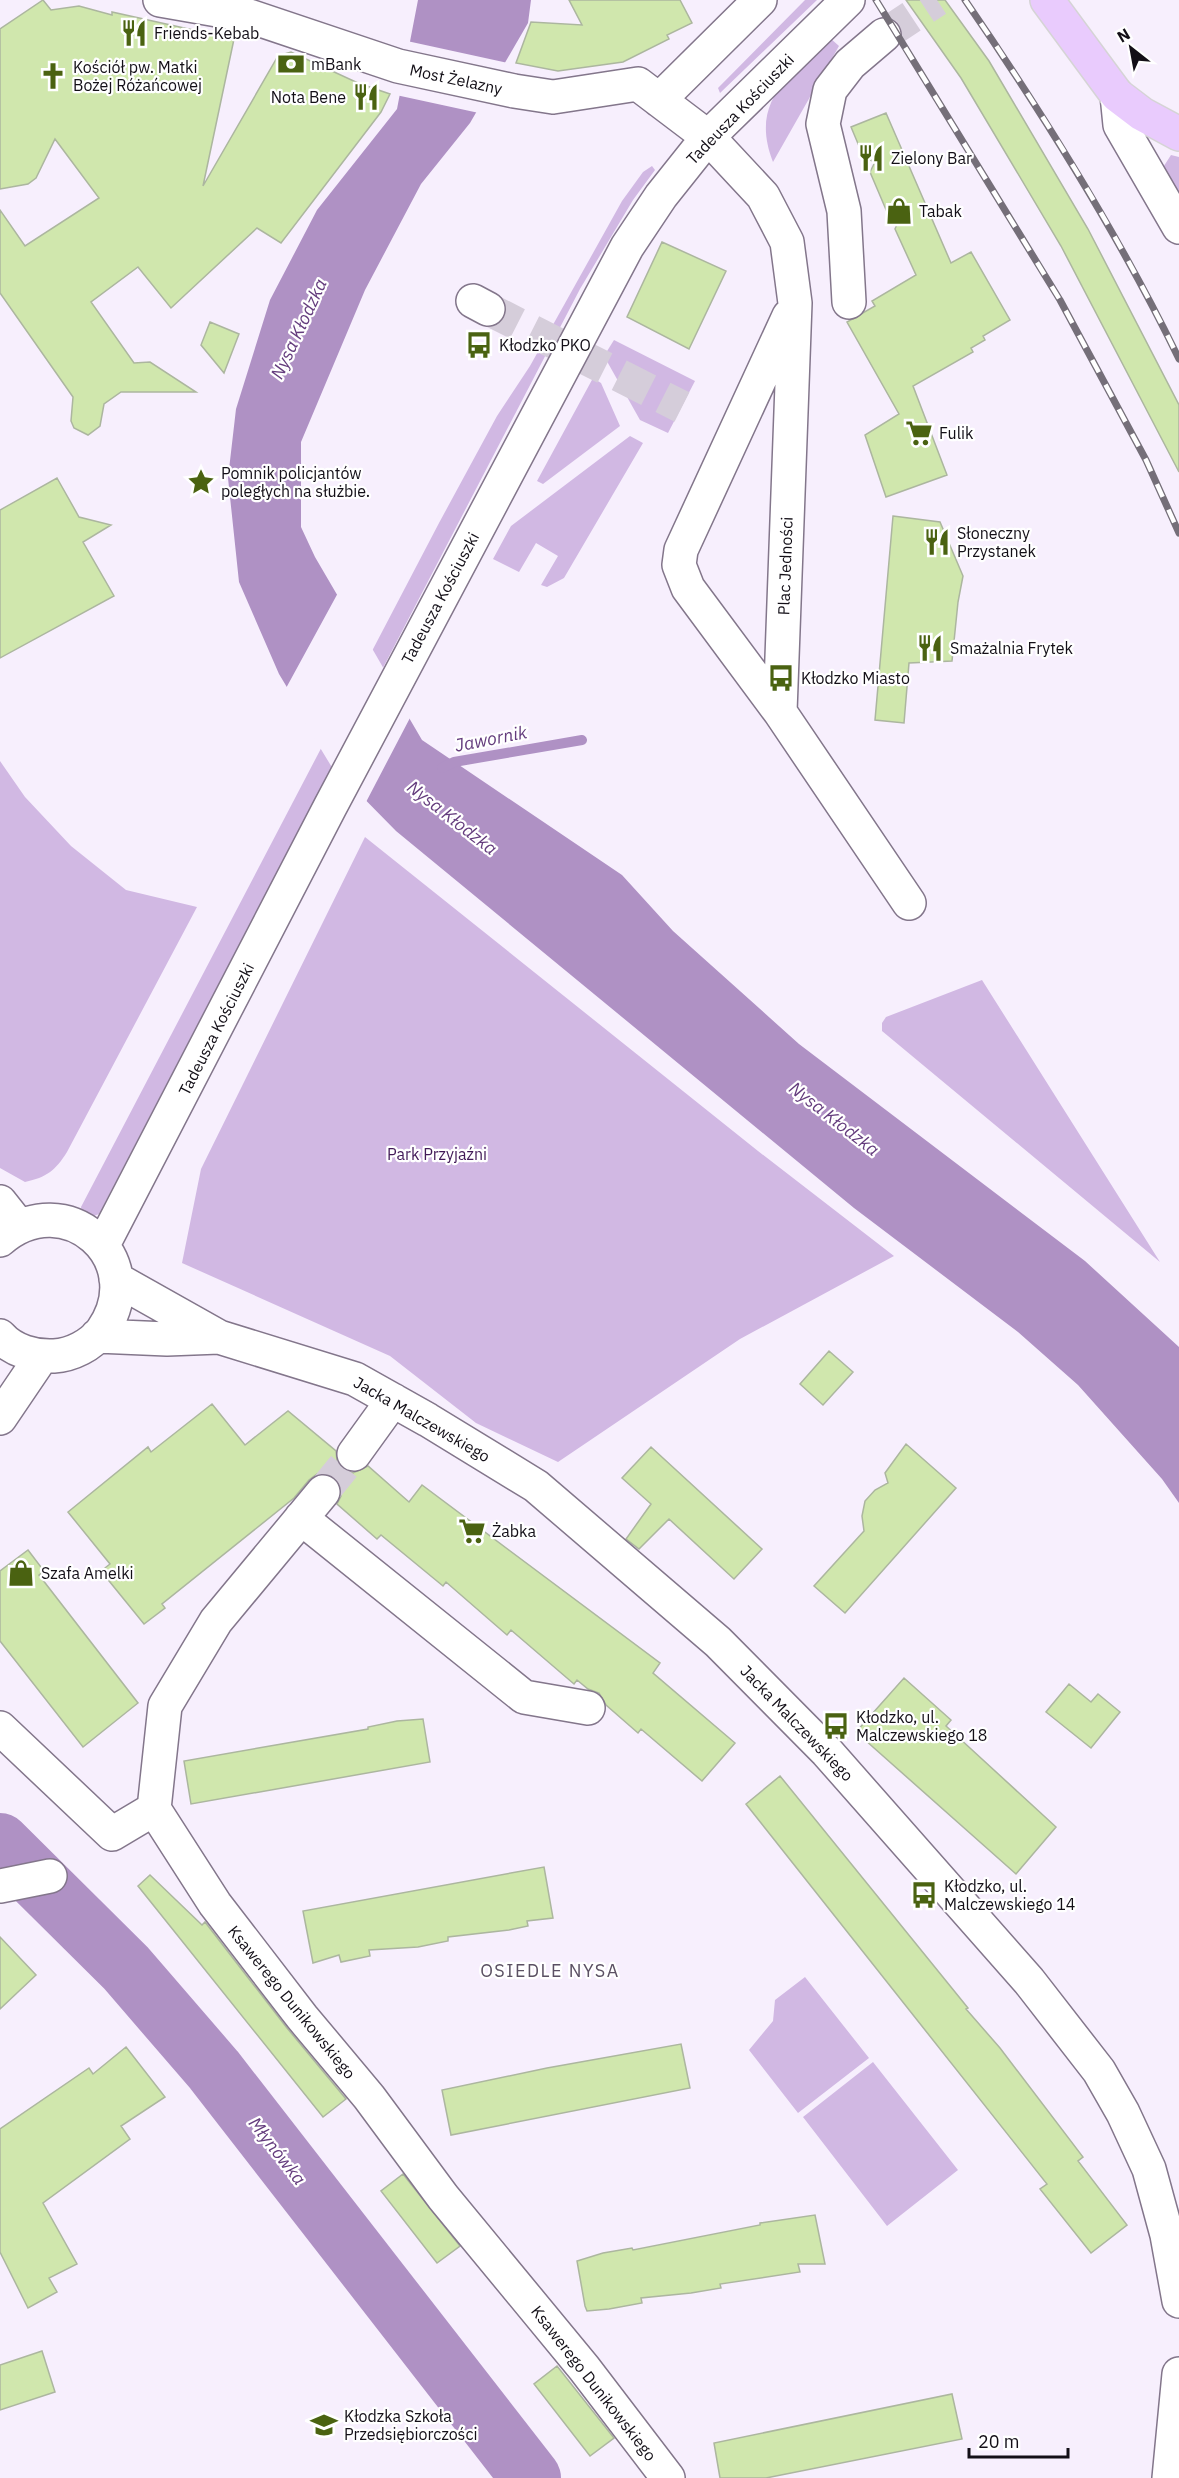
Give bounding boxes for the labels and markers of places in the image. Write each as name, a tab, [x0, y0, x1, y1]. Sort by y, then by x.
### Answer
restaurant icon: Friends-Kebab	[119, 18, 149, 48]
place label: Friends-Kebab	[154, 23, 259, 43]
bank icon: mBank	[276, 49, 306, 79]
place label: mBank	[311, 54, 362, 74]
place label: Kościół pw. Matki Bożej Różańcowej	[73, 57, 202, 95]
church icon: Kościół pw. Matki Bożej Różańcowej	[38, 61, 68, 91]
restaurant icon: Nota Bene	[351, 82, 381, 112]
place label: Nota Bene	[271, 87, 346, 107]
restaurant icon: Zielony Bar	[856, 143, 886, 173]
place label: Zielony Bar	[891, 148, 972, 168]
shop icon: Tabak	[884, 196, 914, 226]
place label: Tabak	[919, 201, 962, 221]
bus stop icon: Kłodzko PKO	[464, 330, 494, 360]
place label: Kłodzko PKO	[499, 335, 591, 355]
supermarket icon: Fulik	[904, 418, 934, 448]
place label: Fulik	[939, 423, 974, 443]
place label: Pomnik policjantów poległych na służbie.	[221, 463, 370, 501]
place icon: Pomnik policjantów poległych na służbie.	[186, 467, 216, 497]
place label: Słoneczny Przystanek	[957, 523, 1036, 561]
restaurant icon: Słoneczny Przystanek	[922, 527, 952, 557]
restaurant icon: Smażalnia Frytek	[915, 633, 945, 663]
place label: Smażalnia Frytek	[950, 638, 1074, 658]
bus stop icon: Kłodzko Miasto	[766, 663, 796, 693]
place label: Kłodzko Miasto	[801, 668, 910, 688]
supermarket icon: Żabka	[457, 1516, 487, 1546]
place label: Żabka	[492, 1521, 536, 1541]
shop icon: Szafa Amelki	[6, 1558, 36, 1588]
place label: Szafa Amelki	[41, 1563, 134, 1583]
place label: Kłodzko, ul. Malczewskiego 18	[856, 1707, 987, 1745]
bus stop icon: Kłodzko, ul. Malczewskiego 18	[821, 1711, 851, 1741]
place label: Kłodzko, ul. Malczewskiego 14	[944, 1876, 1075, 1914]
bus stop icon: Kłodzko, ul. Malczewskiego 14	[909, 1880, 939, 1910]
place label: Kłodzka Szkoła Przedsiębiorczości	[344, 2406, 477, 2444]
school or university icon: Kłodzka Szkoła Przedsiębiorczości	[309, 2410, 339, 2440]

